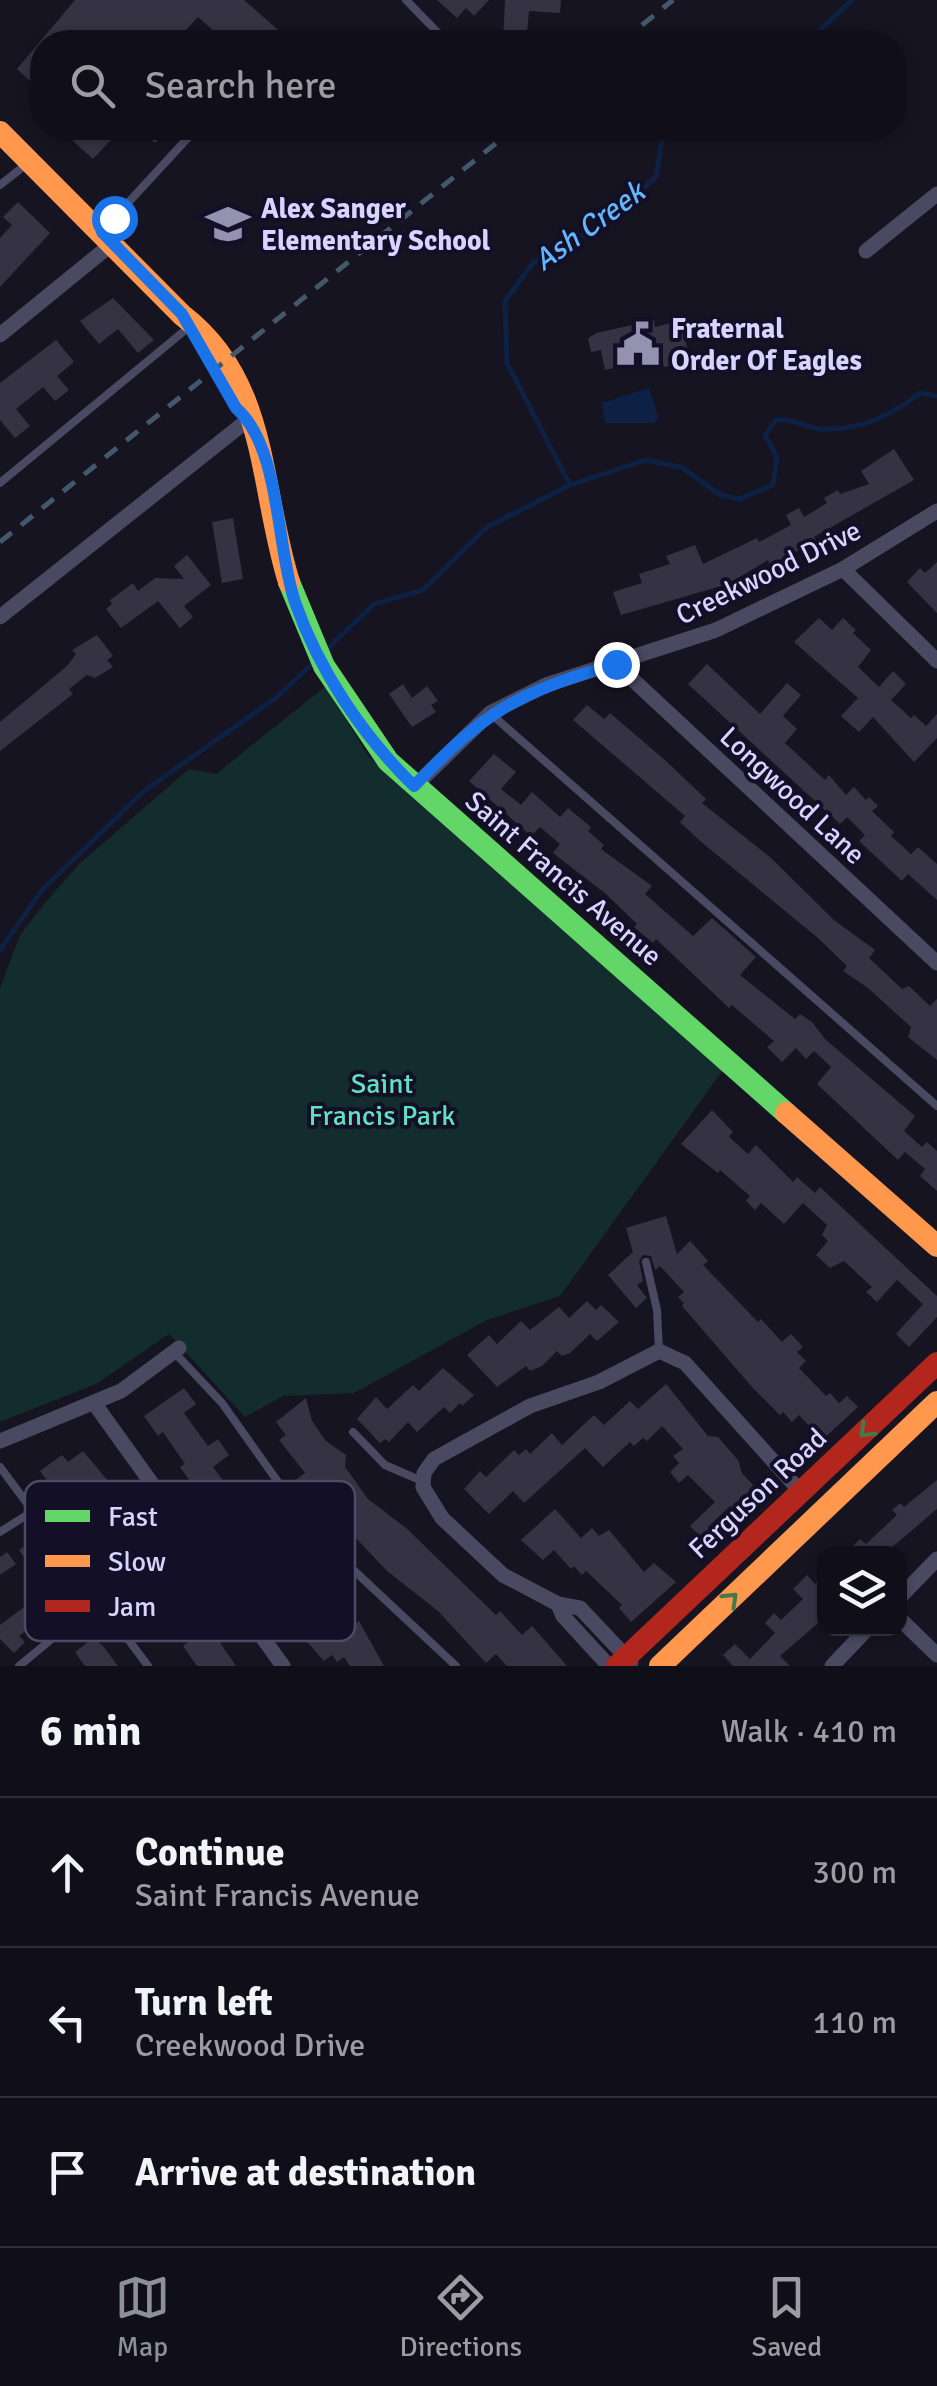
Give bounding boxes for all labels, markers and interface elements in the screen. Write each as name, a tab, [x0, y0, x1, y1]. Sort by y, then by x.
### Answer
search box	[30, 30, 907, 140]
icon: search	[65, 58, 120, 113]
text: Search here	[145, 62, 337, 109]
water label: Ash Creek	[527, 172, 654, 279]
place label: Alex Sanger Elementary School	[261, 192, 491, 258]
route start	[92, 196, 138, 242]
school or university icon: Alex Sanger Elementary School	[204, 200, 252, 248]
place label: Fraternal Order Of Eagles	[671, 312, 862, 378]
public building icon: Fraternal Order Of Eagles	[614, 320, 662, 368]
street label: Creekwood Drive	[670, 513, 866, 632]
route end	[594, 642, 640, 688]
street label: Longwood Lane	[713, 720, 872, 872]
street label: Saint Francis Avenue	[458, 784, 669, 973]
park label: Saint Francis Park	[309, 1067, 455, 1133]
one-way arrow	[860, 1419, 878, 1437]
street label: Ferguson Road	[682, 1421, 834, 1566]
legend	[25, 1481, 355, 1641]
text: Fast	[108, 1500, 158, 1534]
text: Slow	[108, 1545, 166, 1579]
map controls	[817, 1546, 907, 1636]
button: layers	[817, 1546, 907, 1636]
text: Jam	[108, 1590, 156, 1624]
one-way arrow	[719, 1593, 738, 1611]
text: 6 min	[40, 1706, 141, 1757]
text: Walk · 410 m	[721, 1712, 897, 1751]
text: Continue	[135, 1829, 285, 1876]
icon: ahead	[40, 1845, 95, 1900]
text: 300 m	[813, 1853, 897, 1892]
text: Saint Francis Avenue	[135, 1876, 420, 1915]
text: Turn left	[135, 1979, 273, 2026]
icon: left	[40, 1995, 95, 2050]
text: 110 m	[813, 2003, 897, 2042]
text: Creekwood Drive	[135, 2026, 365, 2065]
icon: arrive	[40, 2145, 95, 2200]
text: Arrive at destination	[135, 2149, 476, 2196]
tab: Map	[115, 2270, 170, 2364]
tab: Directions	[400, 2270, 522, 2364]
tab: Saved	[752, 2270, 822, 2364]

